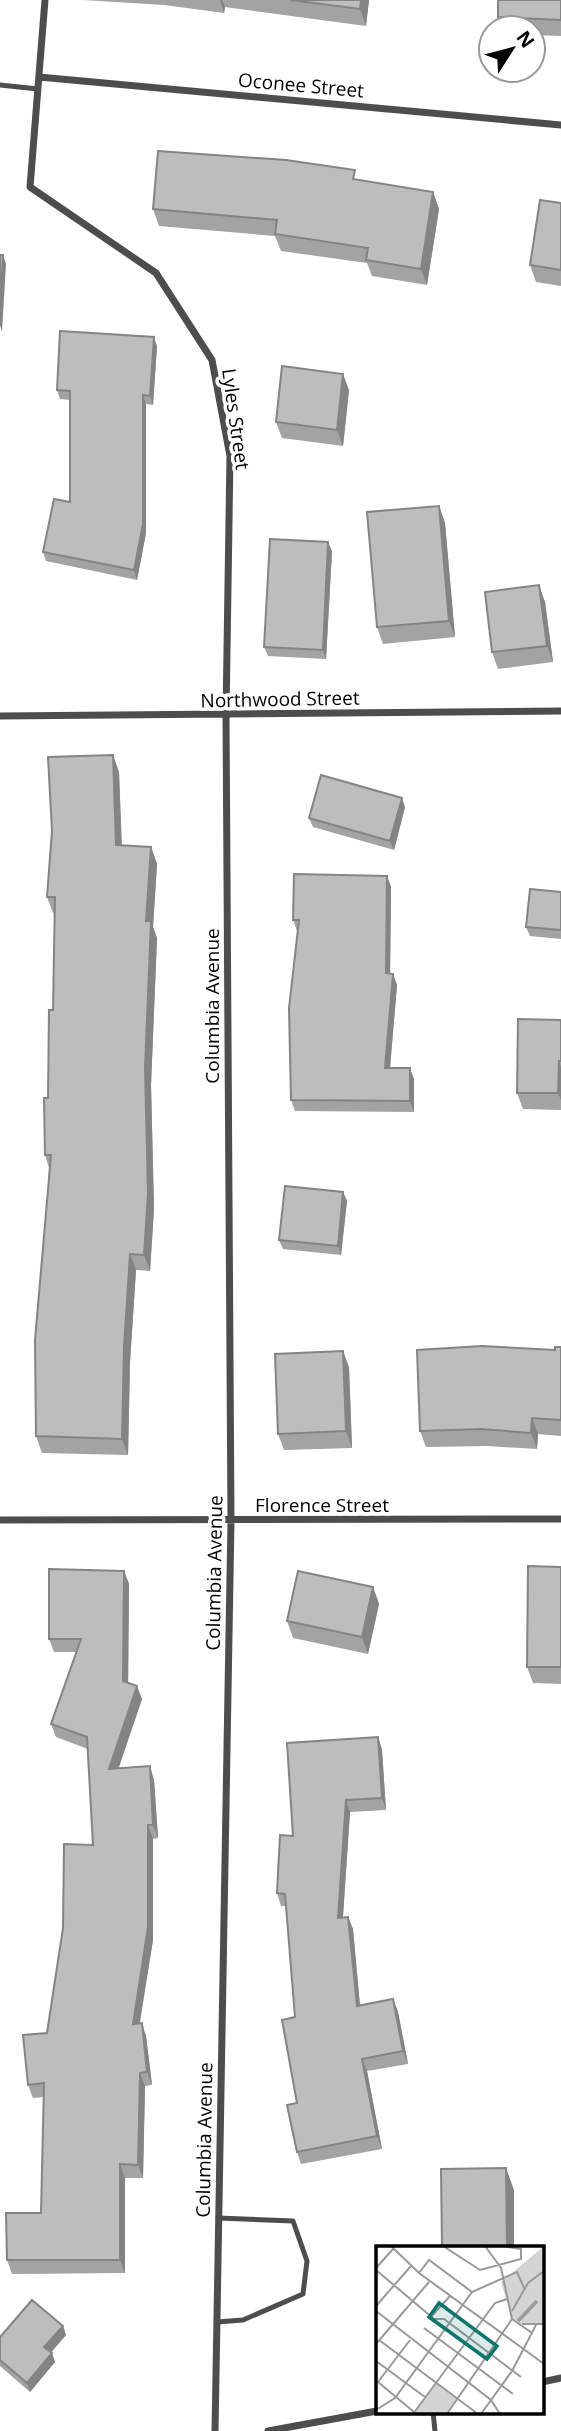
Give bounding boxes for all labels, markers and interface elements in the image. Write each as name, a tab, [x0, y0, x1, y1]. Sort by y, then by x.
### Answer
north arrow	[477, 14, 547, 84]
text: N	[511, 25, 541, 53]
street label: Oconee Street	[237, 67, 365, 103]
street label: Lyles Street	[216, 367, 256, 472]
street label: Northwood Street	[200, 685, 360, 713]
street label: Columbia Avenue	[199, 928, 225, 1084]
street label: Florence Street	[255, 1492, 389, 1518]
street label: Columbia Avenue	[200, 1495, 228, 1651]
street label: Columbia Avenue	[190, 2062, 218, 2218]
inset map	[376, 2246, 544, 2414]

